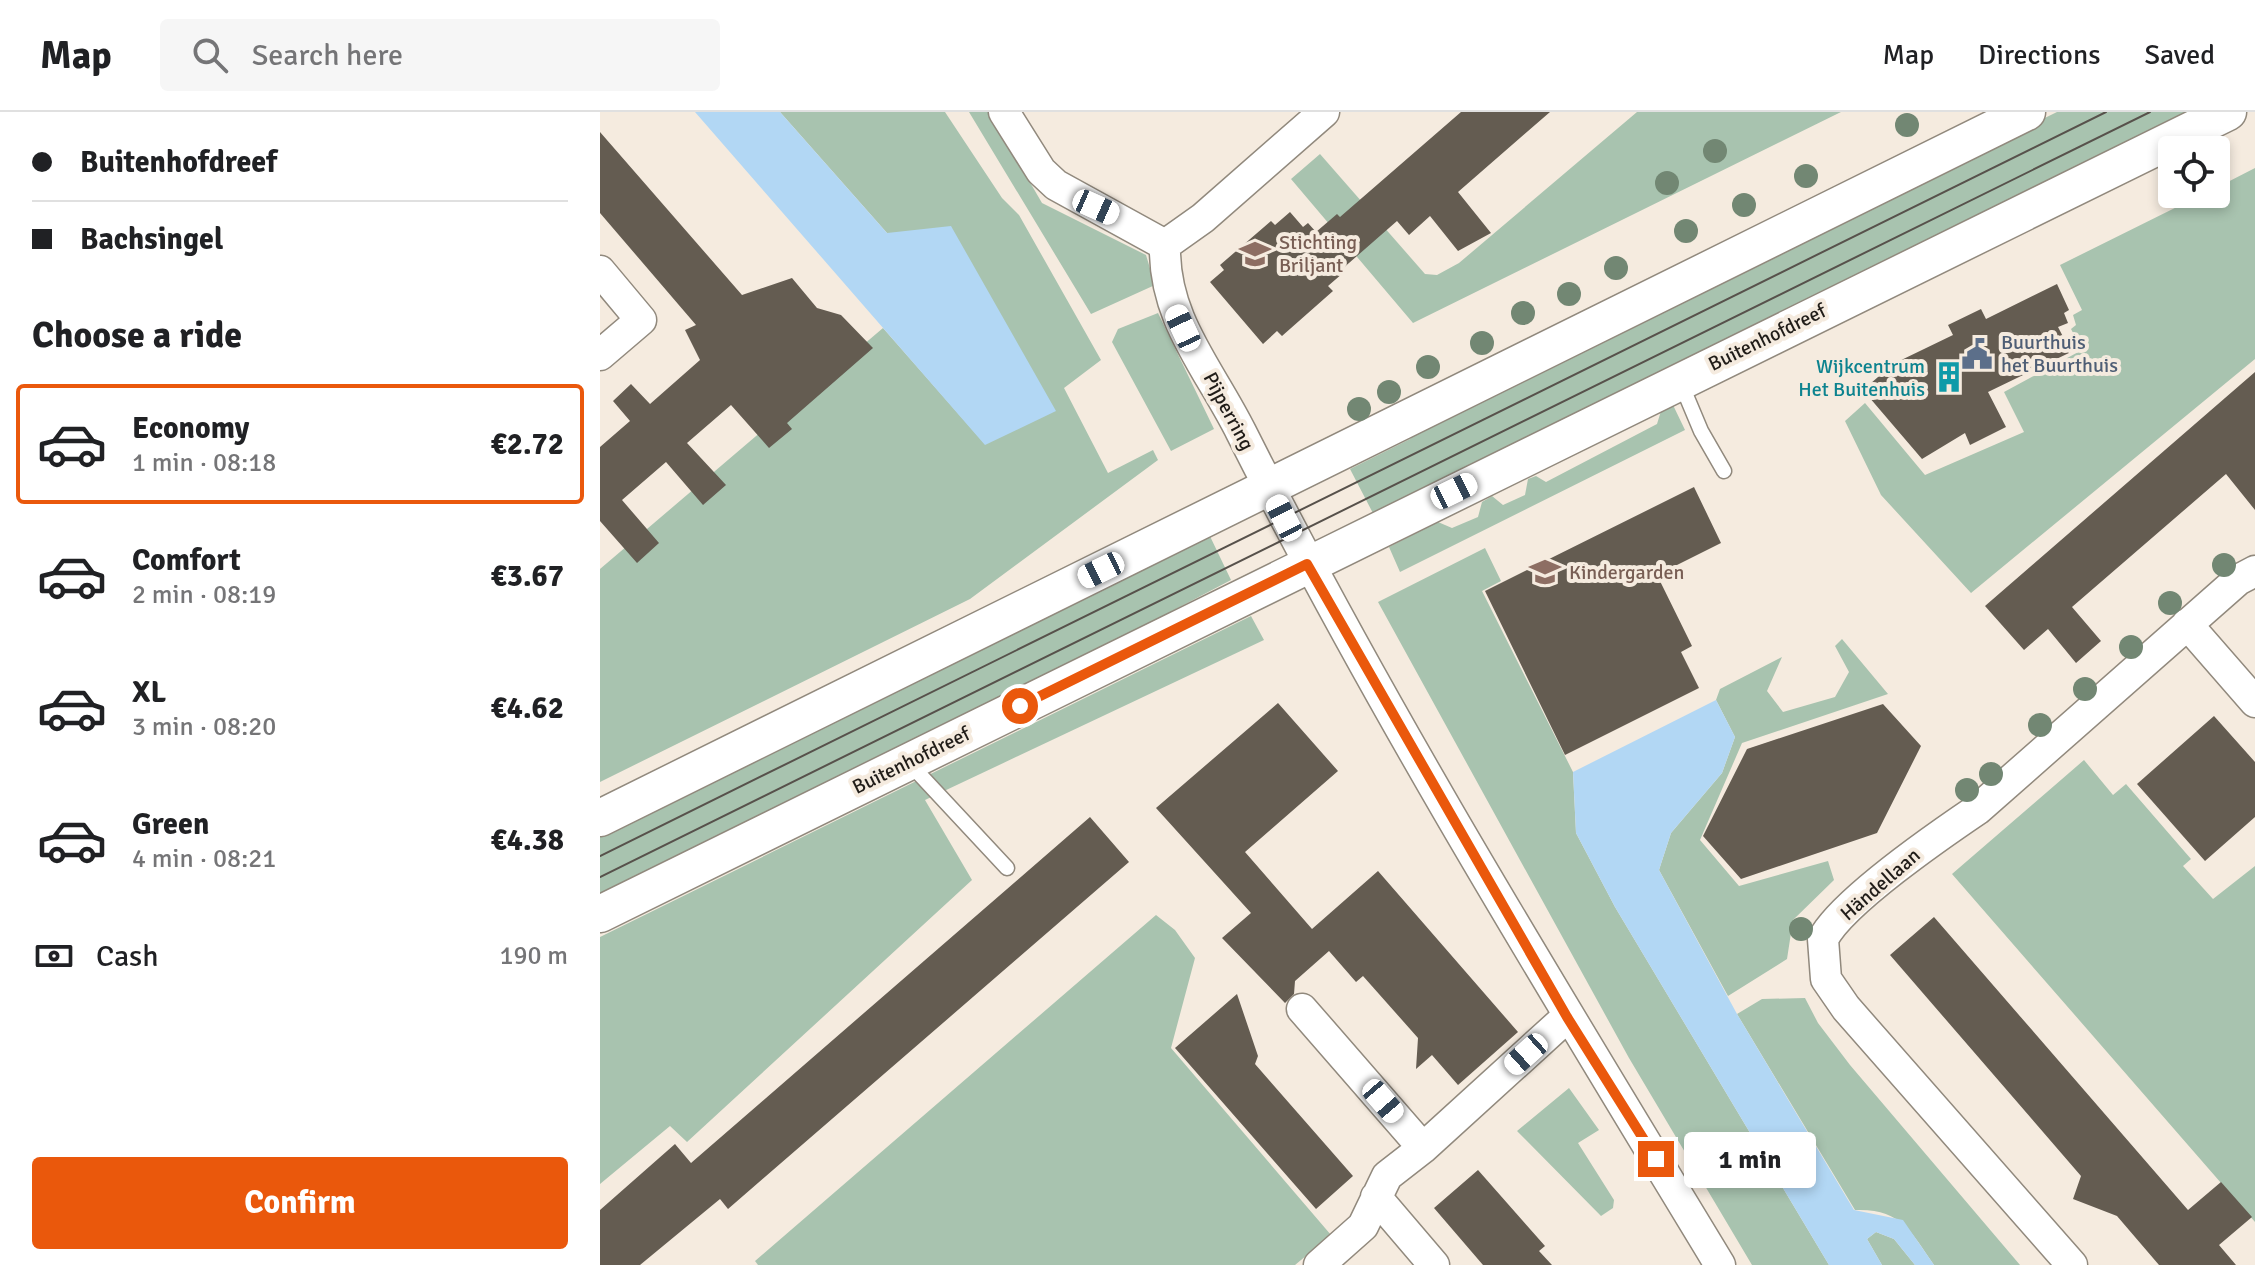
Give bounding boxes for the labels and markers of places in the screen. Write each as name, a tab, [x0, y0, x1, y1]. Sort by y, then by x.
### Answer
place label: Stichting Briljant	[1279, 230, 1357, 278]
school or university icon: Stichting Briljant	[1238, 237, 1272, 271]
place label: Buurthuis het Buurthuis	[2001, 330, 2118, 378]
public building icon: Buurthuis het Buurthuis	[1960, 337, 1994, 371]
place label: Wijkcentrum Het Buitenhuis	[1798, 354, 1925, 402]
building icon: Wijkcentrum Het Buitenhuis	[1932, 360, 1966, 394]
school or university icon: Kindergarden	[1528, 555, 1562, 589]
place label: Kindergarden	[1569, 560, 1684, 585]

